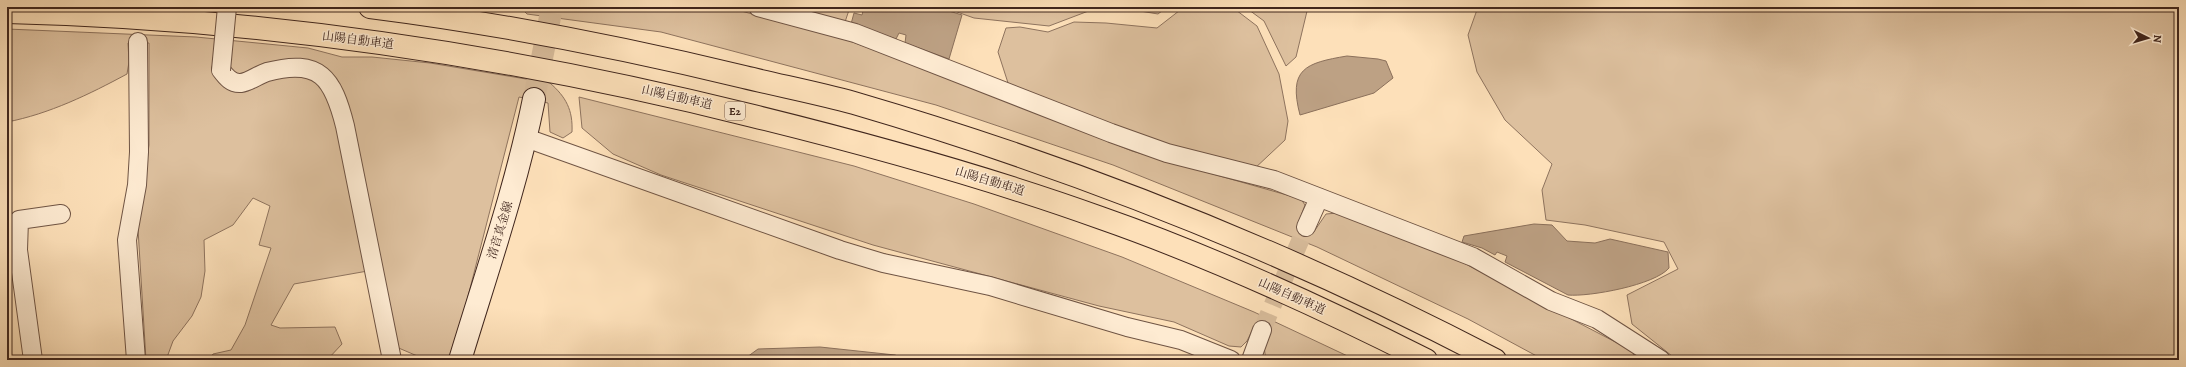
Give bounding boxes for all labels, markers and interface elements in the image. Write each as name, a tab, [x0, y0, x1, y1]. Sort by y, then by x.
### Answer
north arrow	[2128, 18, 2168, 58]
street label: 山陽自動車道	[321, 28, 395, 52]
text: N	[2150, 34, 2165, 43]
street label: 山陽自動車道	[640, 81, 714, 113]
road number: E2	[725, 102, 745, 120]
street label: 山陽自動車道	[953, 163, 1027, 199]
street label: 清音真金線	[484, 199, 516, 261]
street label: 山陽自動車道	[1256, 274, 1328, 318]

